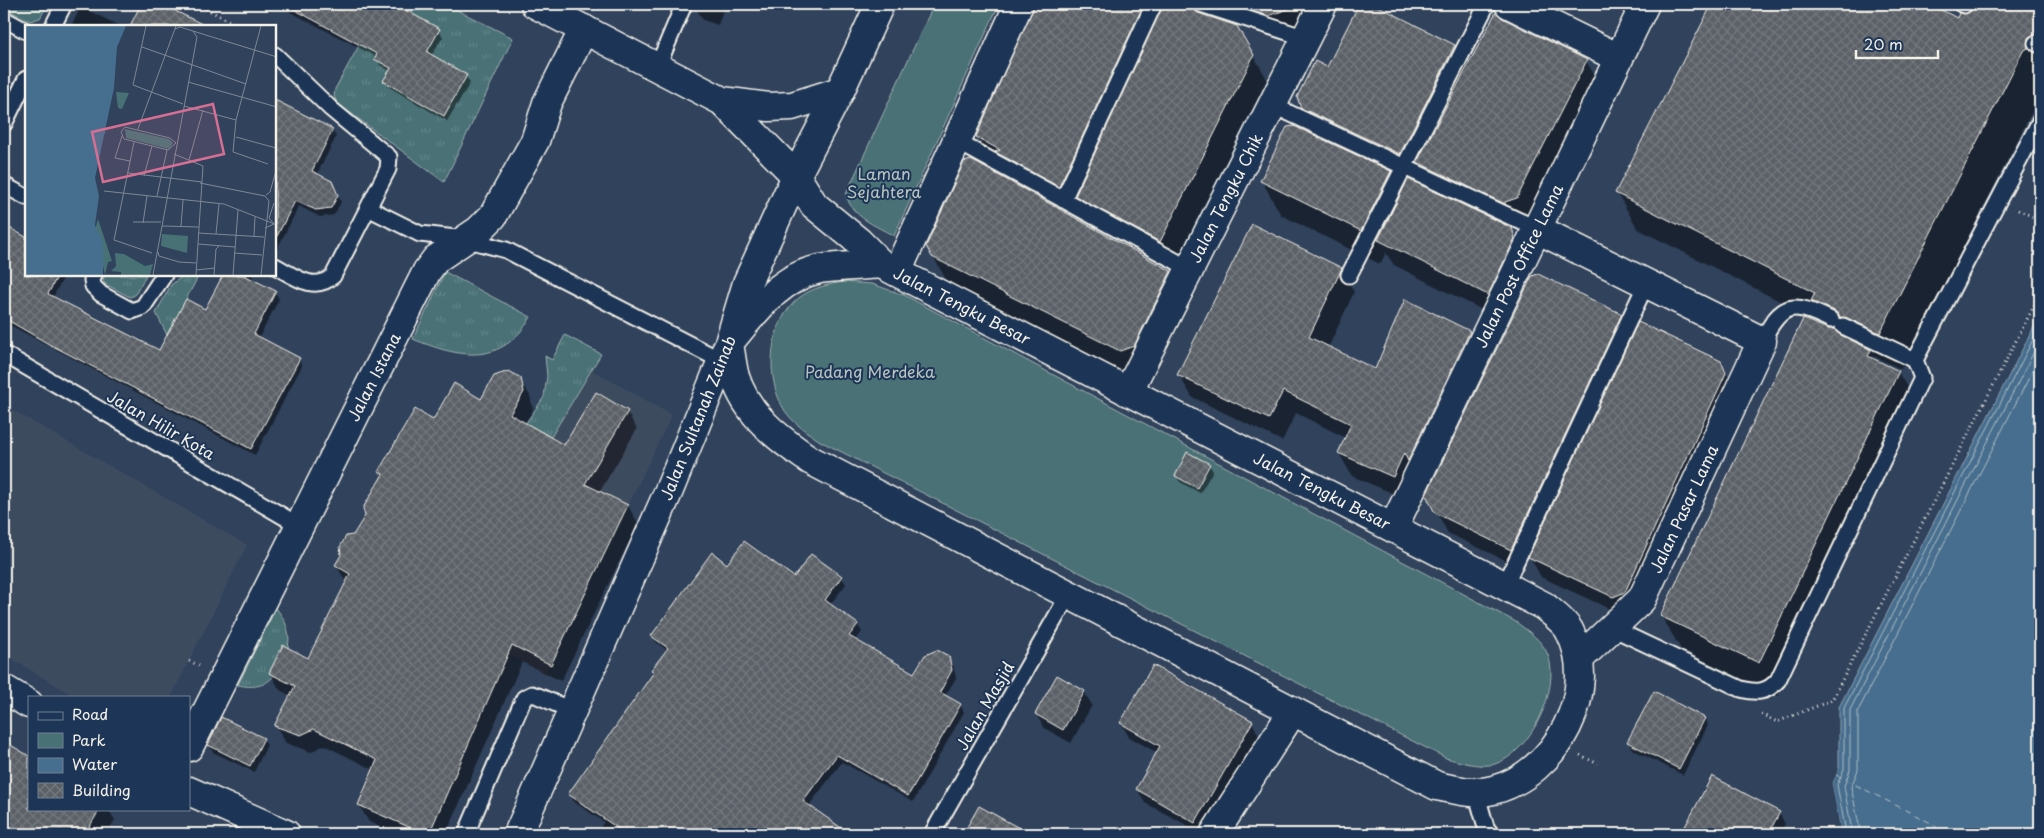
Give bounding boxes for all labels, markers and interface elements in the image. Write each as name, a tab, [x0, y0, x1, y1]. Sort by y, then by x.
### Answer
inset map	[25, 25, 276, 276]
scale bar	[1856, 28, 1939, 60]
text: 20 m	[1864, 32, 1903, 55]
street label: Jalan Tengku Chik	[1182, 129, 1268, 266]
park label: Laman Sejahtera	[847, 161, 922, 203]
street label: Jalan Post Office Lama	[1468, 180, 1568, 351]
street label: Jalan Tengku Besar	[890, 260, 1036, 350]
street label: Jalan Istana	[340, 328, 406, 425]
street label: Jalan Sultanah Zainab	[653, 332, 741, 504]
park label: Padang Merdeka	[805, 359, 935, 383]
street label: Jalan Hilir Kota	[103, 383, 220, 465]
street label: Jalan Pasar Lama	[1643, 440, 1723, 577]
street label: Jalan Tengku Besar	[1250, 445, 1396, 535]
street label: Jalan Masjid	[949, 657, 1019, 754]
legend	[28, 696, 190, 810]
text: Road	[72, 702, 108, 725]
text: Park	[72, 728, 106, 751]
text: Water	[72, 752, 117, 775]
text: Building	[72, 778, 131, 801]

